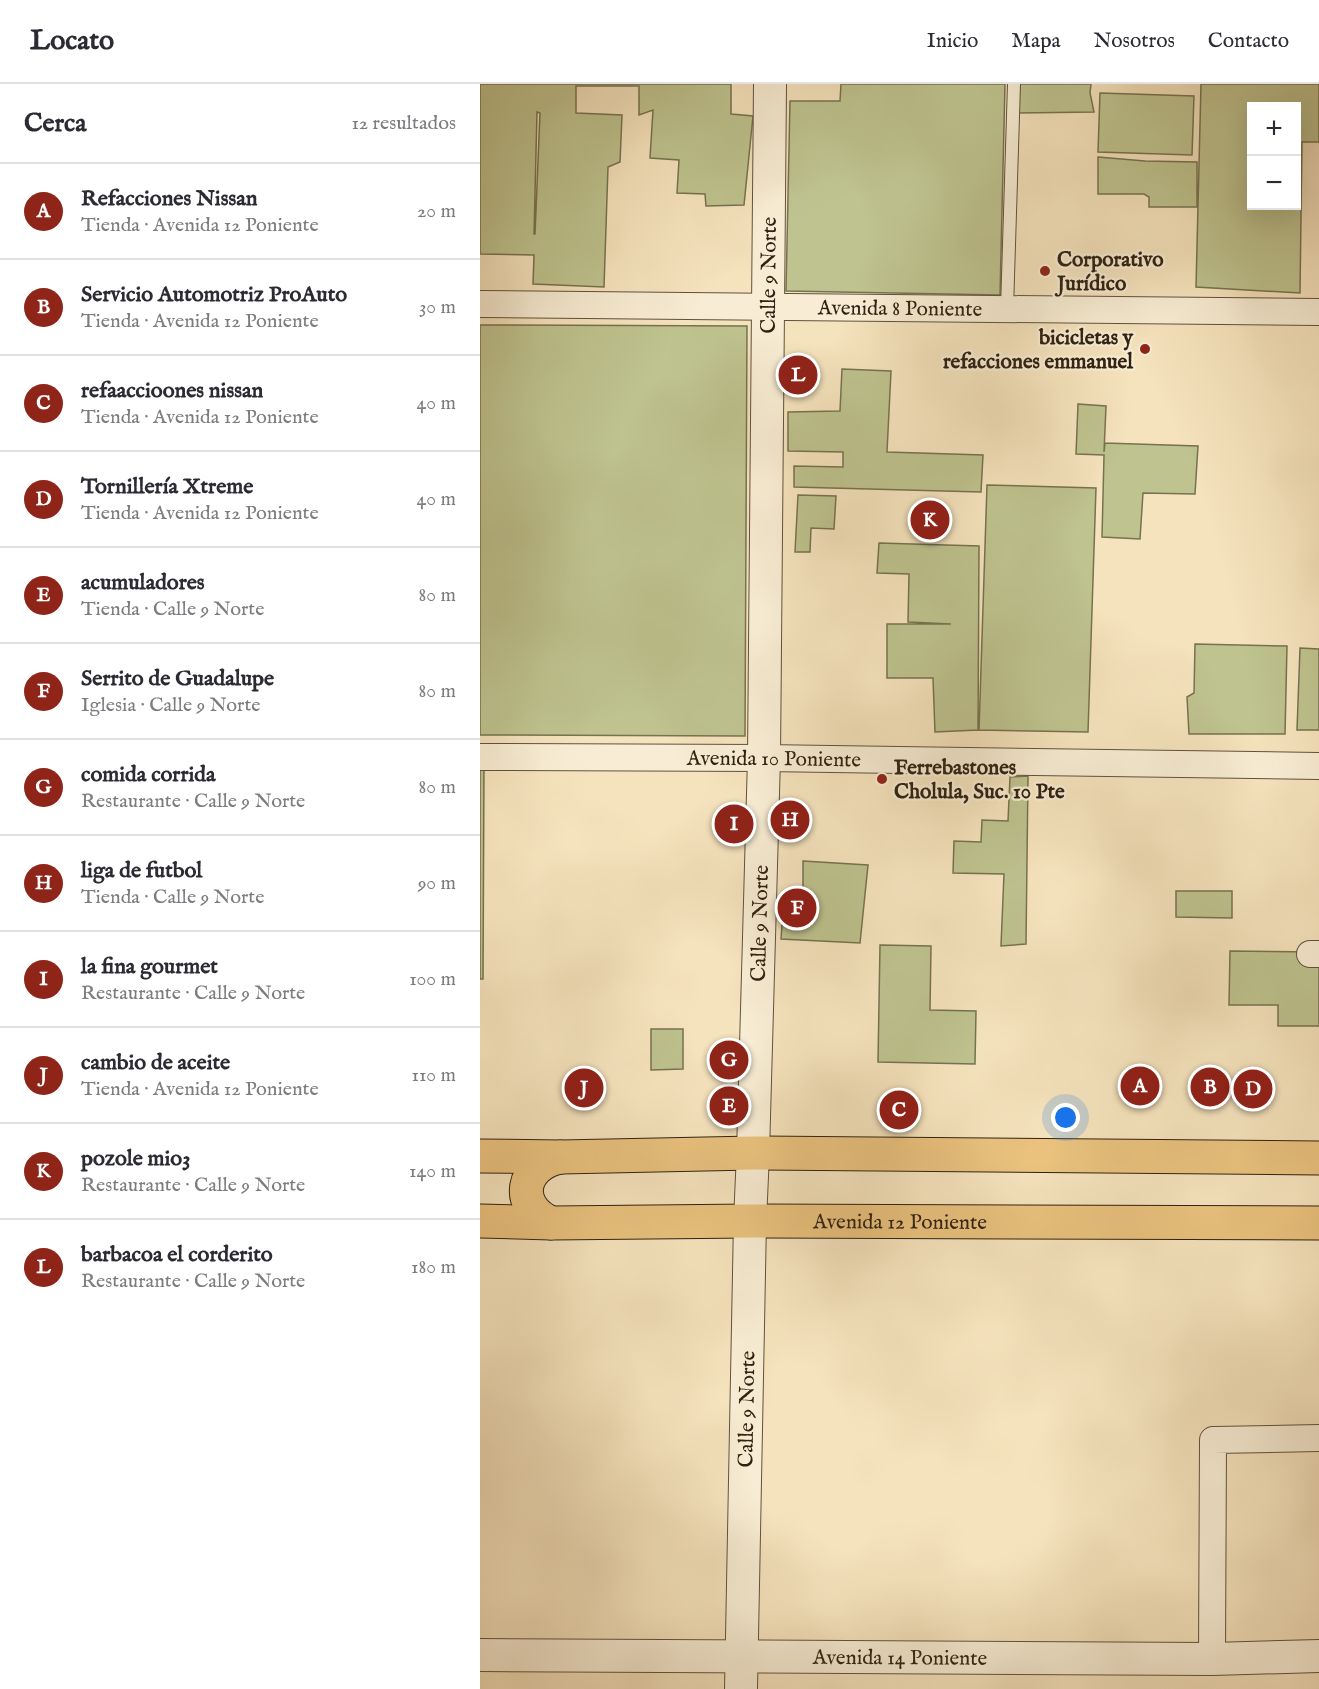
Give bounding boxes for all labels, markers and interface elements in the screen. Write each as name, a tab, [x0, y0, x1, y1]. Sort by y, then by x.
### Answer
text: Locato	[30, 24, 114, 59]
text: Inicio	[927, 28, 978, 55]
text: Mapa	[1011, 28, 1061, 55]
text: Nosotros	[1094, 28, 1175, 55]
text: Contacto	[1208, 28, 1289, 55]
map controls	[1247, 102, 1301, 210]
button: +	[1247, 102, 1301, 156]
text: Cerca	[24, 107, 86, 140]
text: 12 resultados	[351, 111, 456, 136]
button: −	[1247, 156, 1301, 210]
text: Refacciones Nissan	[81, 185, 257, 213]
text: A	[37, 199, 50, 224]
text: 20 m	[417, 199, 456, 224]
text: Tienda · Avenida 12 Poniente	[81, 213, 319, 238]
street label: Calle 9 Norte	[756, 216, 784, 334]
place label: Corporativo Jurídico	[1054, 247, 1164, 298]
marker: Corporativo Jurídico	[1038, 264, 1052, 278]
text: Servicio Automotriz ProAuto	[81, 281, 347, 309]
text: B	[37, 295, 50, 320]
text: 30 m	[419, 295, 456, 320]
street label: Avenida 8 Poniente	[817, 295, 983, 324]
text: Tienda · Avenida 12 Poniente	[81, 309, 319, 334]
place label: bicicletas y refacciones emmanuel	[943, 325, 1134, 376]
marker: bicicletas y refacciones emmanuel	[1138, 342, 1152, 356]
pin: L	[778, 352, 818, 398]
text: refaaccioones nissan	[81, 377, 263, 405]
text: C	[36, 391, 51, 416]
text: 40 m	[417, 391, 456, 416]
text: Tienda · Avenida 12 Poniente	[81, 405, 319, 430]
text: Tornillería Xtreme	[81, 473, 253, 501]
text: D	[35, 487, 52, 512]
text: 40 m	[417, 487, 456, 512]
pin: K	[910, 498, 950, 542]
text: Tienda · Avenida 12 Poniente	[81, 501, 319, 526]
text: acumuladores	[81, 569, 205, 597]
text: E	[37, 583, 50, 608]
text: 80 m	[419, 583, 456, 608]
text: Tienda · Calle 9 Norte	[81, 597, 264, 622]
text: Serrito de Guadalupe	[81, 665, 274, 693]
text: F	[37, 679, 50, 704]
text: 80 m	[419, 679, 456, 704]
text: Iglesia · Calle 9 Norte	[81, 693, 260, 718]
street label: Avenida 10 Poniente	[686, 746, 862, 774]
place label: Ferrebastones Cholula, Suc. 10 Pte	[894, 755, 1065, 806]
text: comida corrida	[81, 761, 216, 789]
marker: Ferrebastones Cholula, Suc. 10 Pte	[875, 772, 889, 786]
text: G	[36, 775, 51, 800]
text: 80 m	[419, 775, 456, 800]
text: Restaurante · Calle 9 Norte	[81, 789, 305, 814]
pin: H	[770, 798, 810, 842]
pin: I	[714, 802, 754, 846]
text: liga de futbol	[81, 857, 202, 885]
street label: Calle 9 Norte	[746, 864, 776, 982]
text: H	[35, 871, 52, 896]
text: 90 m	[418, 871, 456, 896]
text: Tienda · Calle 9 Norte	[81, 885, 264, 910]
pin: F	[778, 886, 816, 930]
text: la fina gourmet	[81, 953, 218, 981]
text: I	[39, 967, 48, 992]
text: 100 m	[409, 967, 456, 992]
text: Restaurante · Calle 9 Norte	[81, 981, 305, 1006]
pin: G	[710, 1038, 748, 1082]
text: cambio de aceite	[81, 1049, 230, 1077]
text: J	[39, 1063, 48, 1088]
text: 110 m	[412, 1063, 456, 1088]
pin: A	[1120, 1064, 1160, 1108]
pin: B	[1190, 1064, 1230, 1110]
pin: J	[564, 1066, 604, 1110]
pin: D	[1234, 1066, 1272, 1112]
text: Tienda · Avenida 12 Poniente	[81, 1077, 319, 1102]
pin: E	[710, 1084, 748, 1128]
pin: C	[880, 1088, 918, 1132]
your location	[1051, 1103, 1080, 1132]
text: pozole mio3	[81, 1145, 190, 1173]
text: K	[36, 1159, 51, 1184]
text: 140 m	[409, 1159, 456, 1184]
text: Restaurante · Calle 9 Norte	[81, 1173, 305, 1198]
street label: Avenida 12 Poniente	[812, 1209, 987, 1237]
text: barbacoa el corderito	[81, 1241, 273, 1269]
text: L	[36, 1255, 51, 1280]
text: 180 m	[411, 1255, 456, 1280]
text: Restaurante · Calle 9 Norte	[81, 1269, 305, 1294]
street label: Calle 9 Norte	[733, 1350, 763, 1468]
street label: Avenida 14 Poniente	[812, 1645, 988, 1673]

